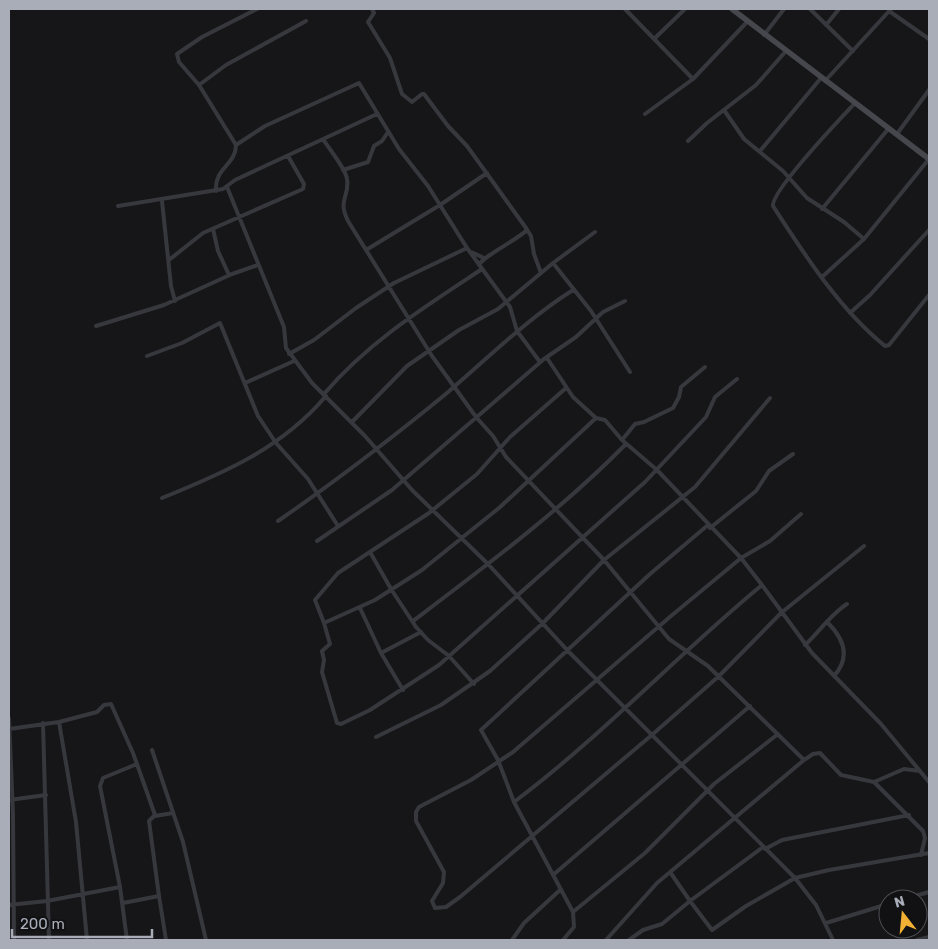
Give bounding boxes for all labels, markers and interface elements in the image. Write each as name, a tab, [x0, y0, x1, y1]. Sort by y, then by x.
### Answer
north arrow	[878, 889, 928, 939]
text: N	[892, 892, 907, 912]
scale bar	[12, 906, 152, 938]
text: 200 m	[20, 915, 65, 933]

